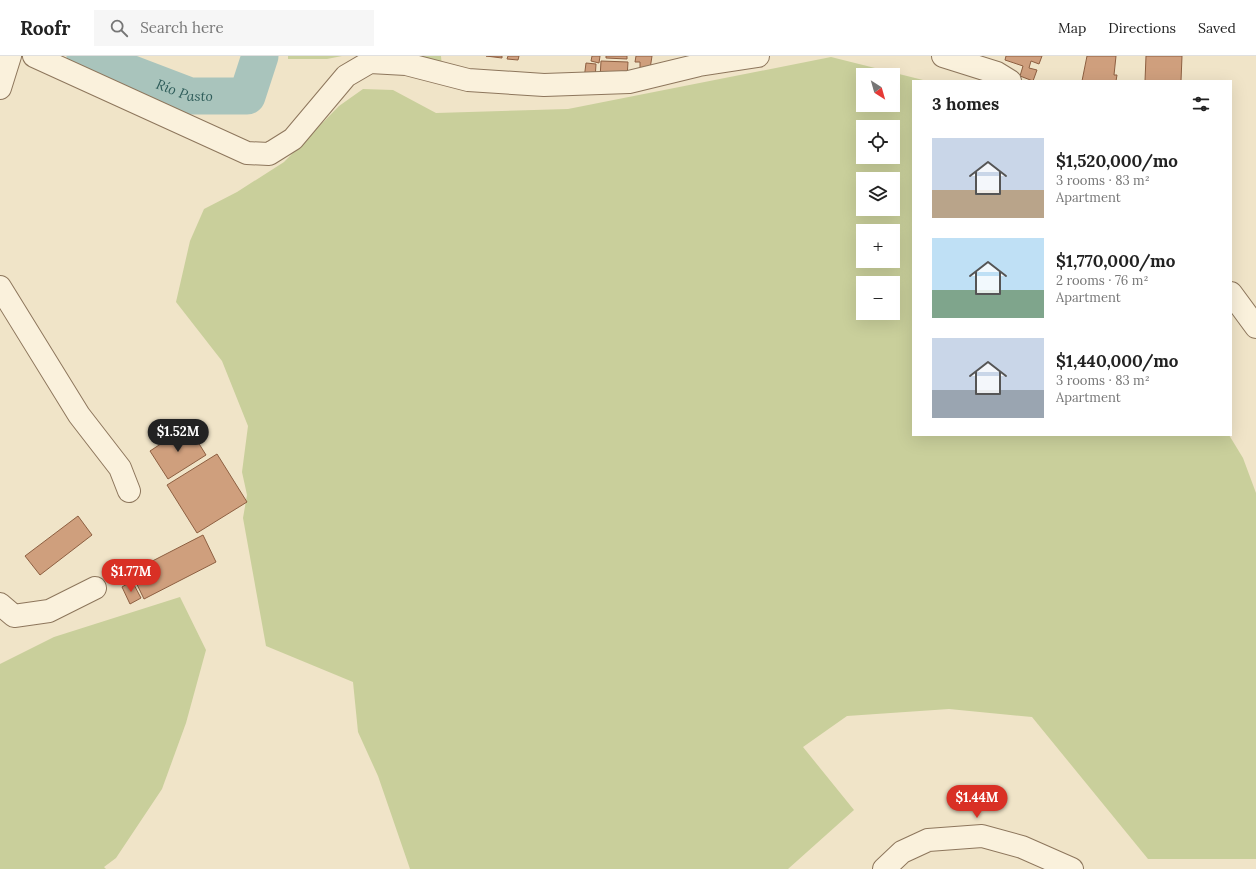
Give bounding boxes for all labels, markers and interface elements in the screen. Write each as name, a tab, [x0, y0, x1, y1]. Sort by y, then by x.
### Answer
search box	[94, 10, 374, 46]
text: Roofr	[20, 16, 70, 40]
icon: search	[108, 17, 130, 39]
text: Search here	[140, 18, 224, 37]
text: Map	[1058, 19, 1086, 37]
text: Directions	[1108, 19, 1176, 37]
text: Saved	[1198, 19, 1236, 37]
north arrow	[856, 68, 900, 112]
map controls	[856, 68, 900, 320]
water label: Río Pasto	[154, 75, 213, 105]
text: 3 homes	[932, 93, 999, 115]
icon: filters	[1190, 93, 1212, 115]
button: locate	[856, 120, 900, 164]
text: $1,520,000/mo	[1056, 150, 1178, 172]
icon: home	[964, 154, 1012, 202]
button: layers	[856, 172, 900, 216]
text: 3 rooms · 83 m²	[1056, 172, 1150, 189]
text: Apartment	[1056, 189, 1121, 206]
button: +	[856, 224, 900, 268]
text: $1,770,000/mo	[1056, 250, 1175, 272]
icon: home	[964, 254, 1012, 302]
text: 2 rooms · 76 m²	[1056, 272, 1148, 289]
button: −	[856, 276, 900, 320]
text: Apartment	[1056, 289, 1121, 306]
text: $1,440,000/mo	[1056, 350, 1178, 372]
icon: home	[964, 354, 1012, 402]
text: 3 rooms · 83 m²	[1056, 372, 1150, 389]
text: Apartment	[1056, 389, 1121, 406]
pin: $1.52M	[145, 419, 211, 453]
text: $1.52M	[157, 423, 199, 440]
pin: $1.77M	[98, 559, 164, 593]
text: $1.77M	[111, 563, 151, 580]
pin: $1.44M	[944, 785, 1010, 819]
text: $1.44M	[956, 789, 998, 806]

